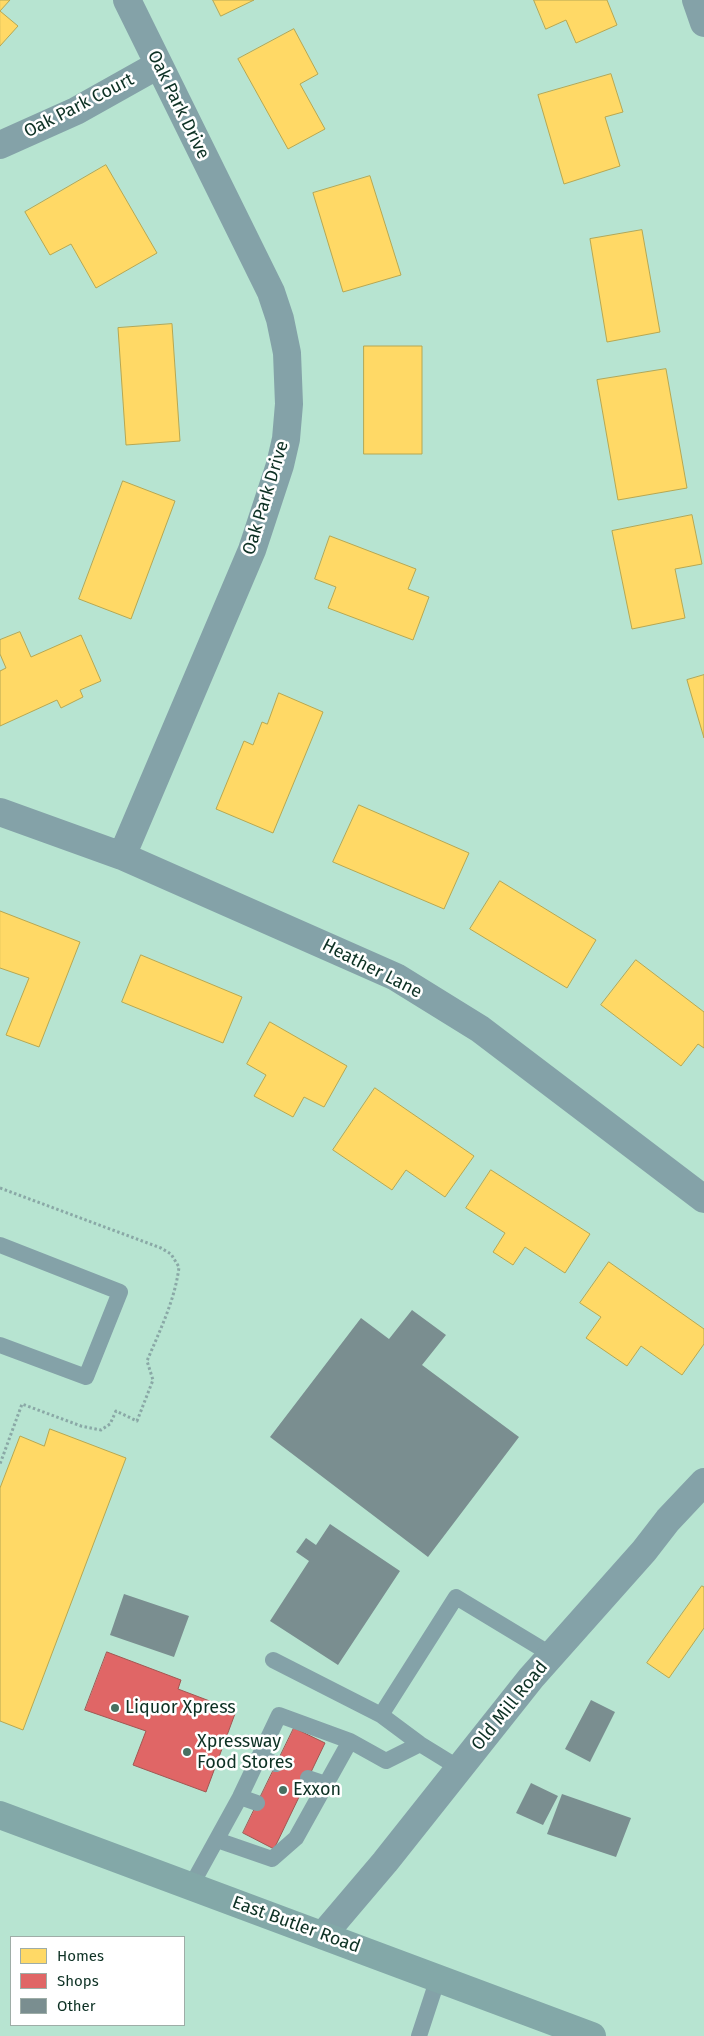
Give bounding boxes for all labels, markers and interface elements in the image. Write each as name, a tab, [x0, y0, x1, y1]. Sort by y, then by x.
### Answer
street label: Oak Park Drive	[142, 47, 214, 163]
street label: Oak Park Court	[20, 69, 138, 143]
street label: Oak Park Drive	[238, 438, 294, 558]
street label: Heather Lane	[318, 935, 426, 1003]
street label: Old Mill Road	[467, 1657, 553, 1755]
place label: Liquor Xpress	[125, 1697, 236, 1719]
marker: Liquor Xpress	[109, 1702, 121, 1714]
place label: Xpressway Food Stores	[197, 1731, 293, 1774]
marker: Xpressway Food Stores	[181, 1746, 193, 1758]
place label: Exxon	[293, 1779, 341, 1801]
marker: Exxon	[277, 1784, 289, 1796]
street label: East Butler Road	[229, 1892, 363, 1958]
legend	[10, 1936, 185, 2026]
text: Homes	[57, 1947, 104, 1965]
text: Shops	[57, 1972, 99, 1990]
text: Other	[57, 1997, 96, 2015]

